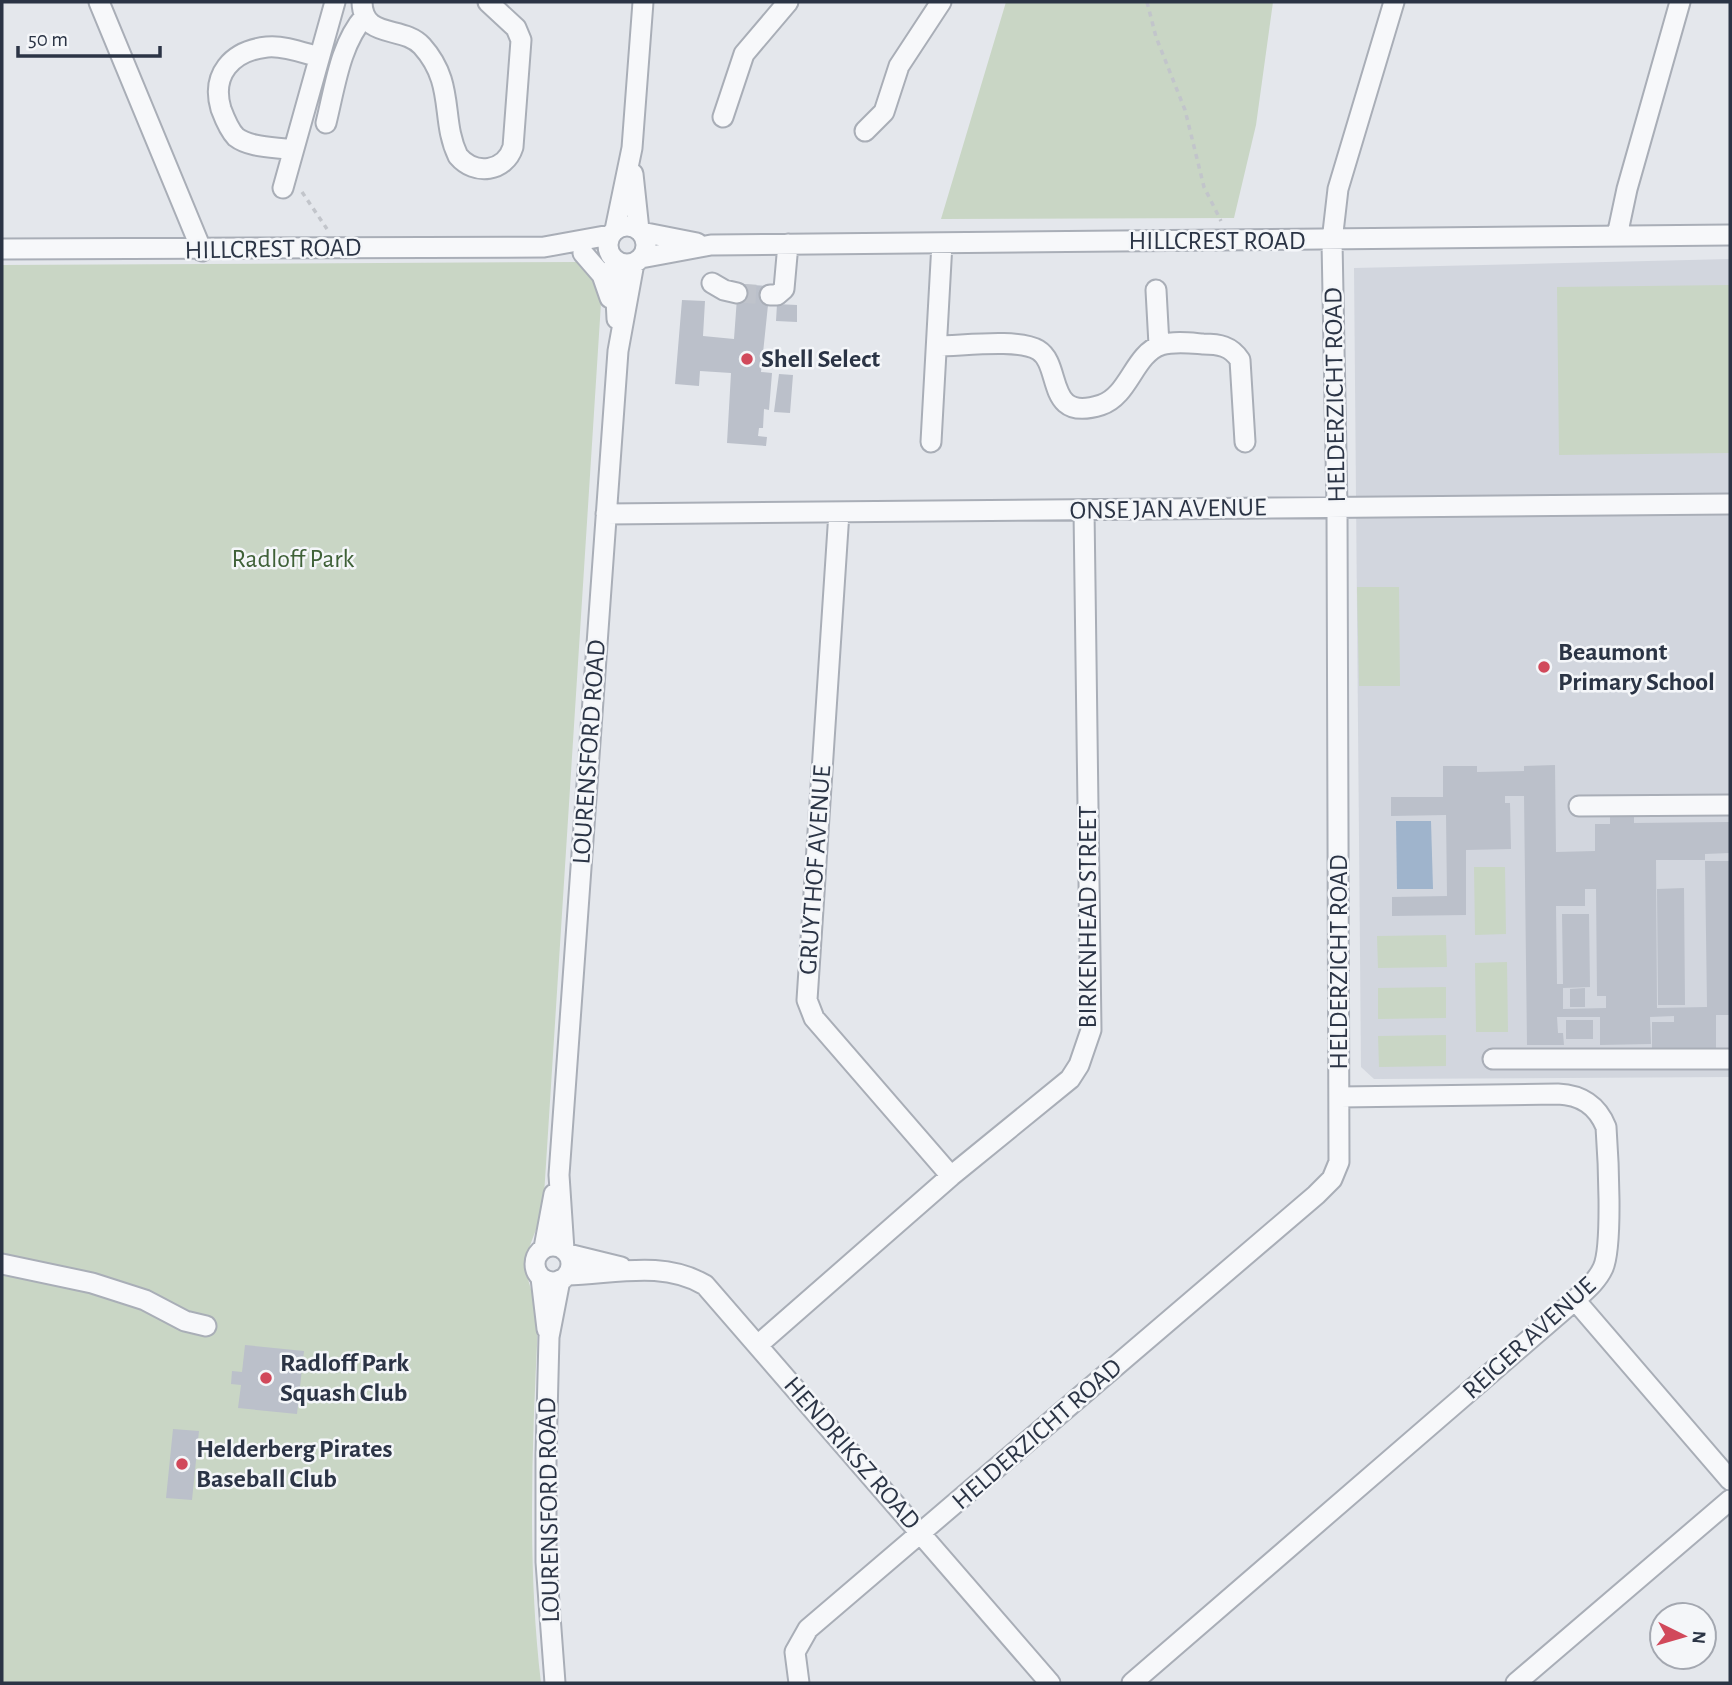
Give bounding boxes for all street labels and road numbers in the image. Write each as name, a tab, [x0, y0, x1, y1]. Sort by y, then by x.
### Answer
street label: HILLCREST ROAD	[1129, 228, 1305, 254]
street label: HILLCREST ROAD	[184, 234, 362, 264]
street label: HELDERZICHT ROAD	[1320, 287, 1350, 503]
street label: ONSE JAN AVENUE	[1069, 494, 1267, 524]
street label: LOURENSFORD ROAD	[568, 639, 610, 865]
street label: GRUYTHOF AVENUE	[795, 764, 835, 976]
street label: BIRKENHEAD STREET	[1075, 805, 1101, 1029]
street label: HELDERZICHT ROAD	[1326, 854, 1352, 1070]
street label: REIGER AVENUE	[1458, 1272, 1600, 1404]
street label: HELDERZICHT ROAD	[947, 1354, 1127, 1514]
street label: HENDRIKSZ ROAD	[779, 1372, 925, 1534]
street label: LOURENSFORD ROAD	[534, 1397, 564, 1623]

